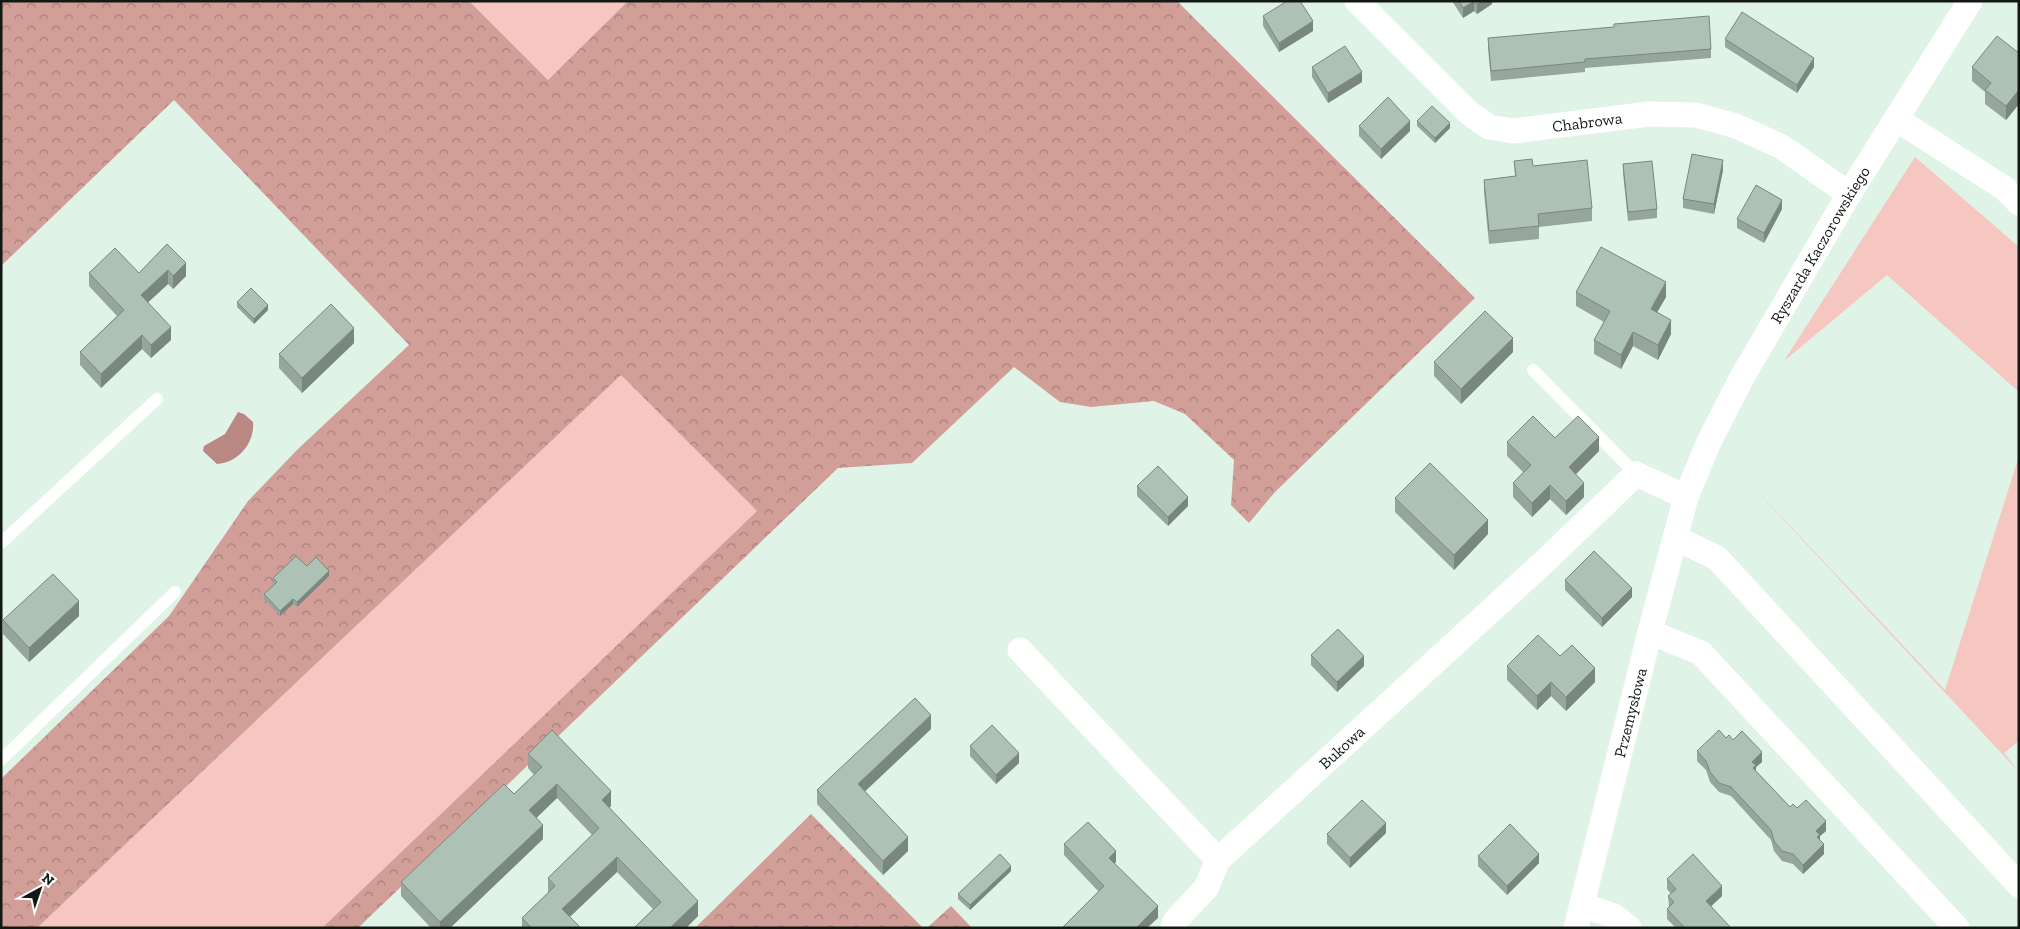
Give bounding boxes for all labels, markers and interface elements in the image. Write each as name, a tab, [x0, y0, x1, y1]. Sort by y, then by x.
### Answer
street label: Chabrowa	[1551, 108, 1624, 136]
street label: Ryszarda Kaczorowskiego	[1767, 163, 1874, 327]
street label: Przemysłowa	[1610, 666, 1651, 760]
street label: Bukowa	[1315, 722, 1369, 773]
north arrow	[15, 864, 65, 914]
text: N	[38, 869, 58, 890]

